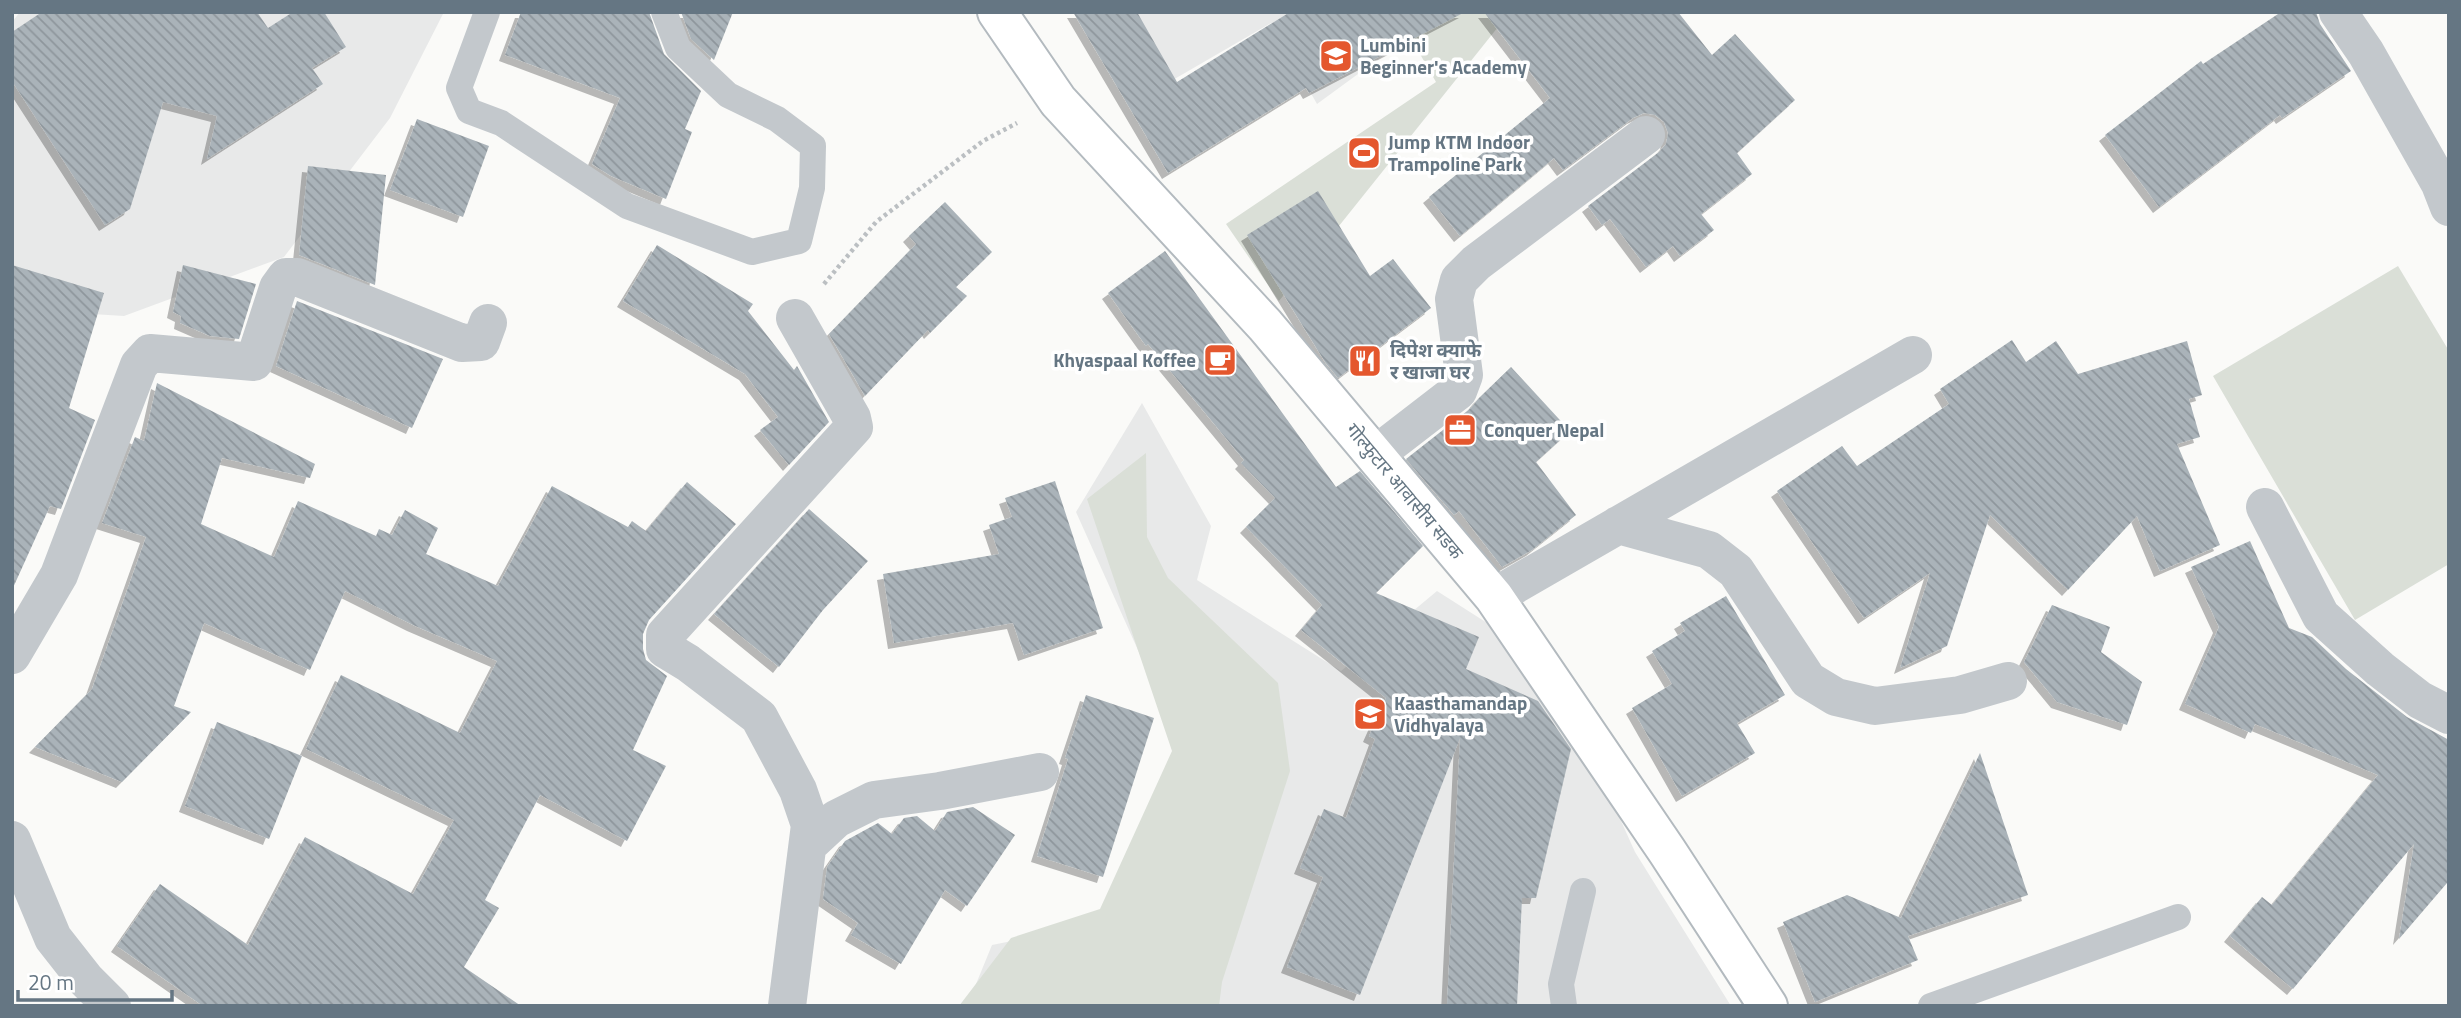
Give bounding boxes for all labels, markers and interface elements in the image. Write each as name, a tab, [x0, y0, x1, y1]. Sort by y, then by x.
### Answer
place label: Lumbini Beginner's Academy	[1360, 30, 1527, 81]
school or university icon: Lumbini Beginner's Academy	[1317, 37, 1355, 75]
place label: Jump KTM Indoor Trampoline Park	[1388, 127, 1530, 178]
sports icon: Jump KTM Indoor Trampoline Park	[1345, 134, 1383, 172]
place label: दिपेश क्याफे र खाजा घर	[1390, 335, 1482, 386]
cafe icon: Khyaspaal Koffee	[1201, 341, 1239, 379]
restaurant icon: दिपेश क्याफे र खाजा घर	[1346, 342, 1384, 380]
place label: Khyaspaal Koffee	[1053, 345, 1196, 374]
office icon: Conquer Nepal	[1441, 411, 1479, 449]
place label: Conquer Nepal	[1484, 415, 1604, 444]
street label: गोल्फुटार आवासीय सडक	[1340, 416, 1471, 566]
place label: Kaasthamandap Vidhyalaya	[1394, 688, 1527, 739]
school or university icon: Kaasthamandap Vidhyalaya	[1351, 695, 1389, 733]
scale bar	[18, 958, 172, 1002]
text: 20 m	[28, 966, 74, 998]

